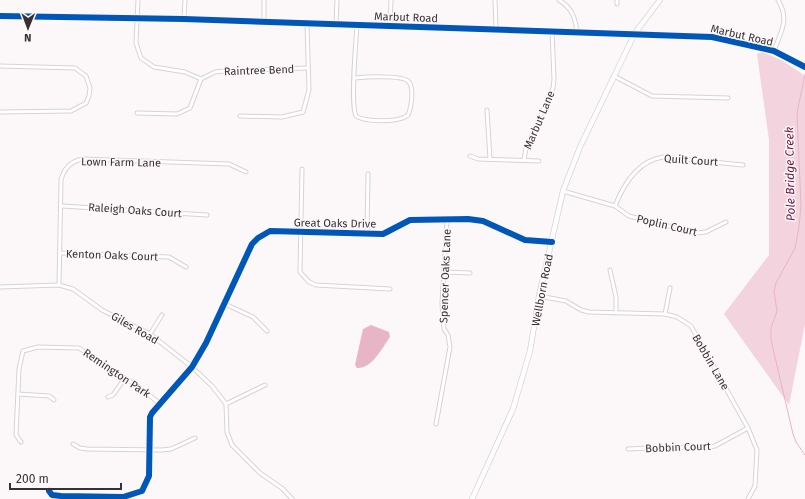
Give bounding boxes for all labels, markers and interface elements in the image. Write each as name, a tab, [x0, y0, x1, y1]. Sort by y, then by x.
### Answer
north arrow	[8, 8, 48, 48]
street label: Marbut Road	[374, 10, 438, 25]
street label: Marbut Road	[709, 22, 775, 49]
text: N	[24, 31, 32, 44]
street label: Raintree Bend	[224, 63, 295, 78]
street label: Marbut Lane	[521, 89, 558, 151]
water label: Pole Bridge Creek	[782, 126, 798, 221]
street label: Quilt Court	[663, 152, 718, 169]
street label: Lown Farm Lane	[81, 155, 161, 170]
street label: Raleigh Oaks Court	[88, 201, 182, 220]
street label: Poplin Court	[635, 212, 698, 239]
street label: Great Oaks Drive	[294, 216, 376, 231]
street label: Spencer Oaks Lane	[437, 229, 454, 323]
street label: Kenton Oaks Court	[66, 247, 158, 264]
street label: Wellborn Road	[529, 253, 556, 327]
street label: Giles Road	[109, 310, 161, 347]
street label: Bobbin Lane	[689, 332, 732, 393]
street label: Remington Park	[81, 346, 153, 401]
street label: Bobbin Court	[645, 440, 711, 455]
scale bar	[10, 465, 121, 491]
text: 200 m	[16, 472, 49, 486]

